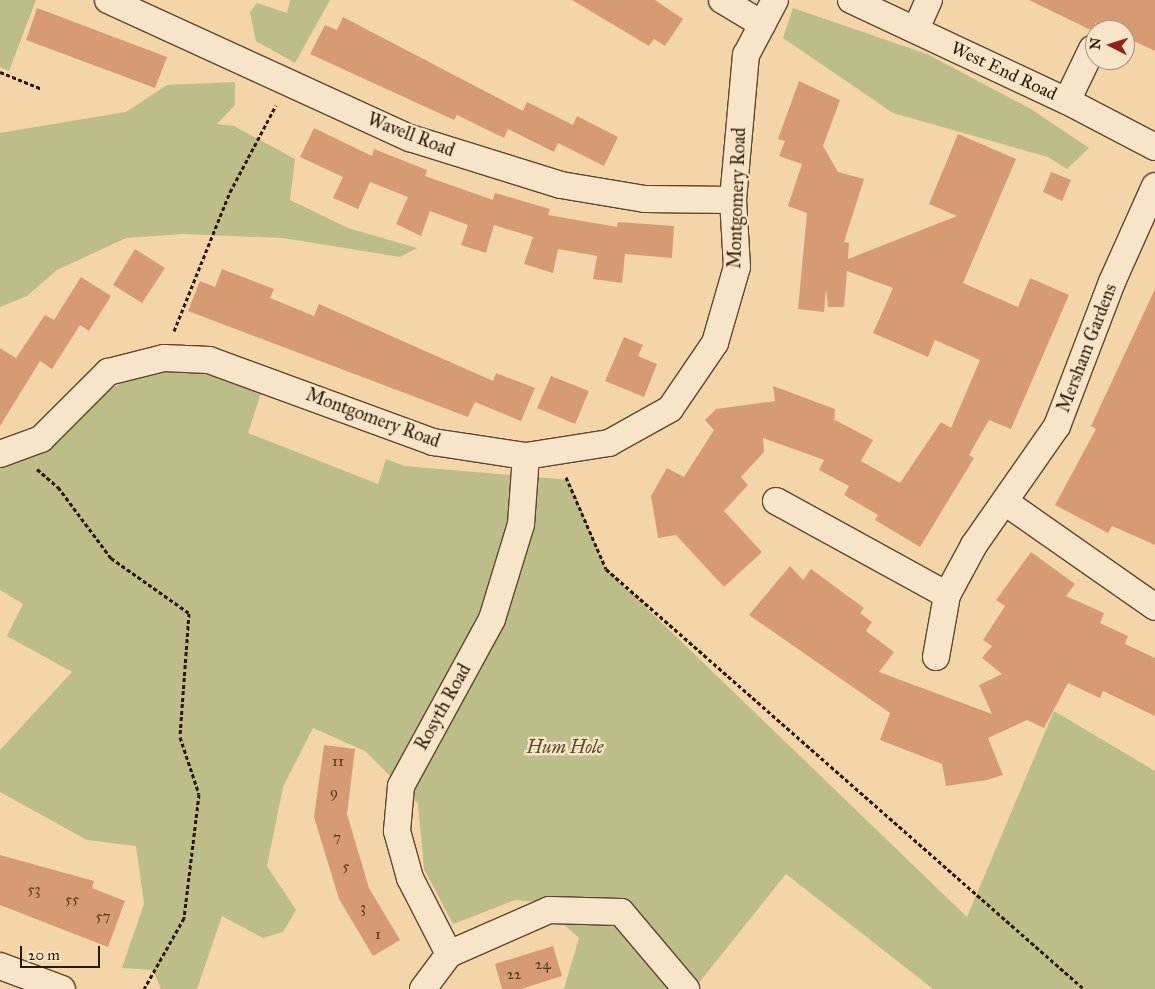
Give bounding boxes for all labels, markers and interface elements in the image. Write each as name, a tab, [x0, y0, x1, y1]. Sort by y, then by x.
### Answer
north arrow	[1085, 20, 1135, 70]
street label: West End Road	[948, 37, 1060, 105]
text: N	[1087, 37, 1105, 50]
street label: Wavell Road	[364, 109, 458, 161]
street label: Montgomery Road	[724, 127, 750, 269]
street label: Mersham Gardens	[1053, 281, 1121, 415]
street label: Montgomery Road	[303, 384, 443, 452]
street label: Rosyth Road	[410, 660, 476, 754]
park label: Hum Hole	[526, 736, 604, 758]
house number: 11	[332, 753, 344, 771]
house number: 9	[330, 784, 338, 802]
house number: 7	[333, 829, 341, 847]
house number: 5	[343, 858, 349, 876]
house number: 53	[28, 881, 40, 899]
house number: 55	[65, 891, 79, 909]
house number: 3	[360, 899, 366, 917]
house number: 57	[96, 908, 110, 926]
house number: 1	[375, 926, 381, 944]
scale bar	[22, 936, 102, 968]
text: 20 m	[28, 946, 60, 964]
house number: 24	[535, 956, 551, 974]
house number: 22	[507, 966, 521, 984]

